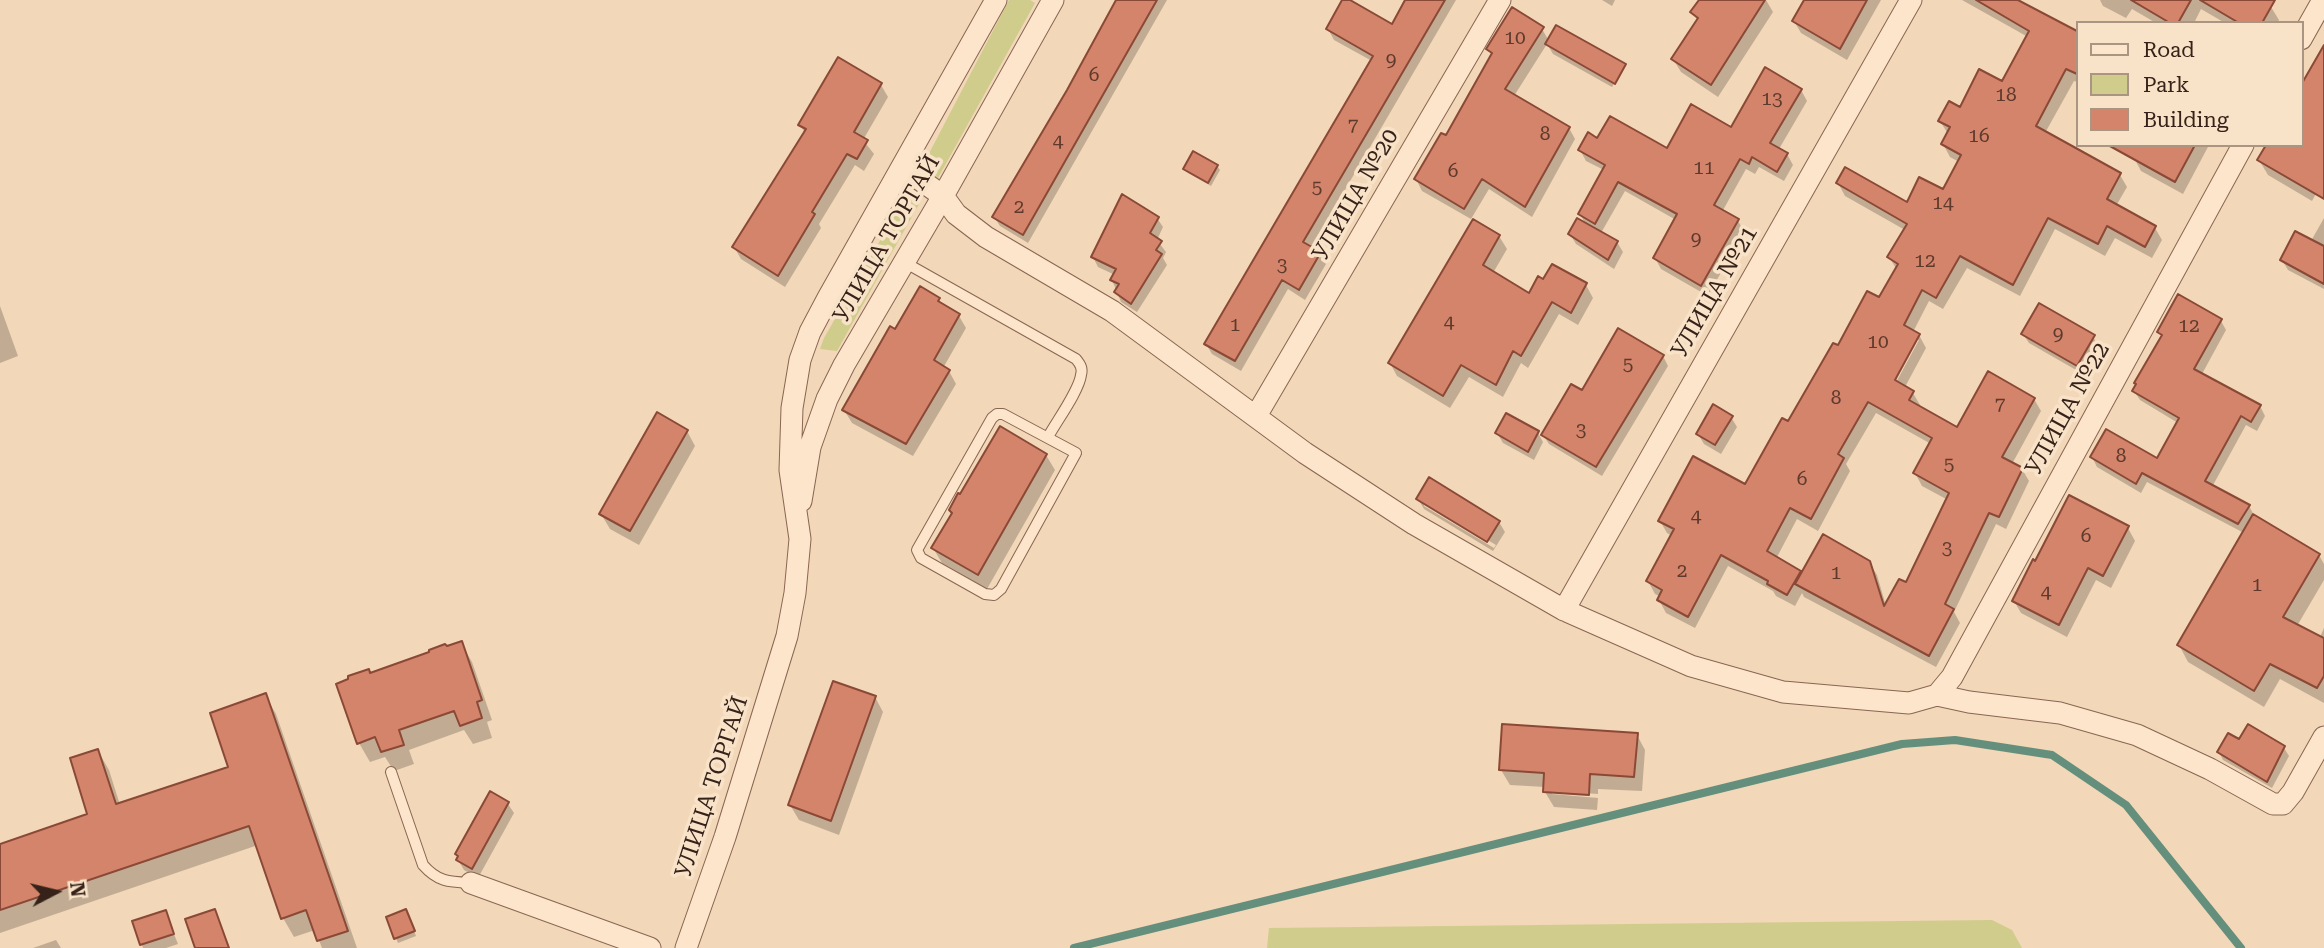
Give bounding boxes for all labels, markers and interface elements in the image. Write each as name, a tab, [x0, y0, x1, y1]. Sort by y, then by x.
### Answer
legend	[2076, 21, 2303, 147]
house number: 10	[1504, 27, 1526, 49]
text: Road	[2143, 38, 2195, 62]
house number: 9	[1386, 49, 1396, 71]
house number: 6	[1089, 64, 1099, 86]
text: Park	[2143, 73, 2189, 97]
house number: 18	[1995, 84, 2017, 106]
house number: 13	[1761, 88, 1783, 110]
text: Building	[2143, 108, 2229, 132]
house number: 7	[1348, 115, 1358, 137]
house number: 8	[1540, 123, 1550, 145]
street label: УЛИЦА №20	[1307, 124, 1405, 266]
house number: 16	[1968, 125, 1990, 147]
house number: 4	[1053, 130, 1063, 152]
street label: УЛИЦА ТОРГАЙ	[828, 150, 946, 328]
house number: 11	[1693, 157, 1715, 179]
house number: 6	[1448, 160, 1458, 182]
house number: 5	[1312, 176, 1322, 198]
house number: 14	[1932, 192, 1954, 214]
house number: 2	[1014, 196, 1024, 218]
street label: УЛИЦА №21	[1666, 221, 1764, 363]
house number: 9	[1691, 228, 1701, 250]
house number: 12	[1914, 250, 1936, 272]
house number: 3	[1277, 254, 1287, 276]
house number: 4	[1444, 311, 1454, 333]
house number: 1	[1230, 314, 1240, 336]
house number: 12	[2178, 315, 2200, 337]
house number: 9	[2053, 323, 2063, 345]
house number: 10	[1867, 331, 1889, 353]
street label: УЛИЦА №22	[2020, 338, 2116, 480]
house number: 5	[1623, 353, 1633, 375]
house number: 8	[1831, 387, 1841, 409]
house number: 7	[1995, 394, 2005, 416]
house number: 3	[1576, 419, 1586, 441]
house number: 8	[2116, 445, 2126, 467]
house number: 5	[1944, 453, 1954, 475]
house number: 6	[1797, 468, 1807, 490]
house number: 4	[1691, 505, 1701, 527]
house number: 6	[2081, 525, 2091, 547]
house number: 3	[1942, 537, 1952, 559]
house number: 2	[1677, 560, 1687, 582]
house number: 1	[1831, 562, 1841, 584]
house number: 1	[2252, 574, 2262, 596]
house number: 4	[2041, 581, 2051, 603]
street label: УЛИЦА ТОРГАЙ	[670, 693, 754, 881]
north arrow	[21, 857, 91, 927]
text: N	[65, 881, 90, 898]

